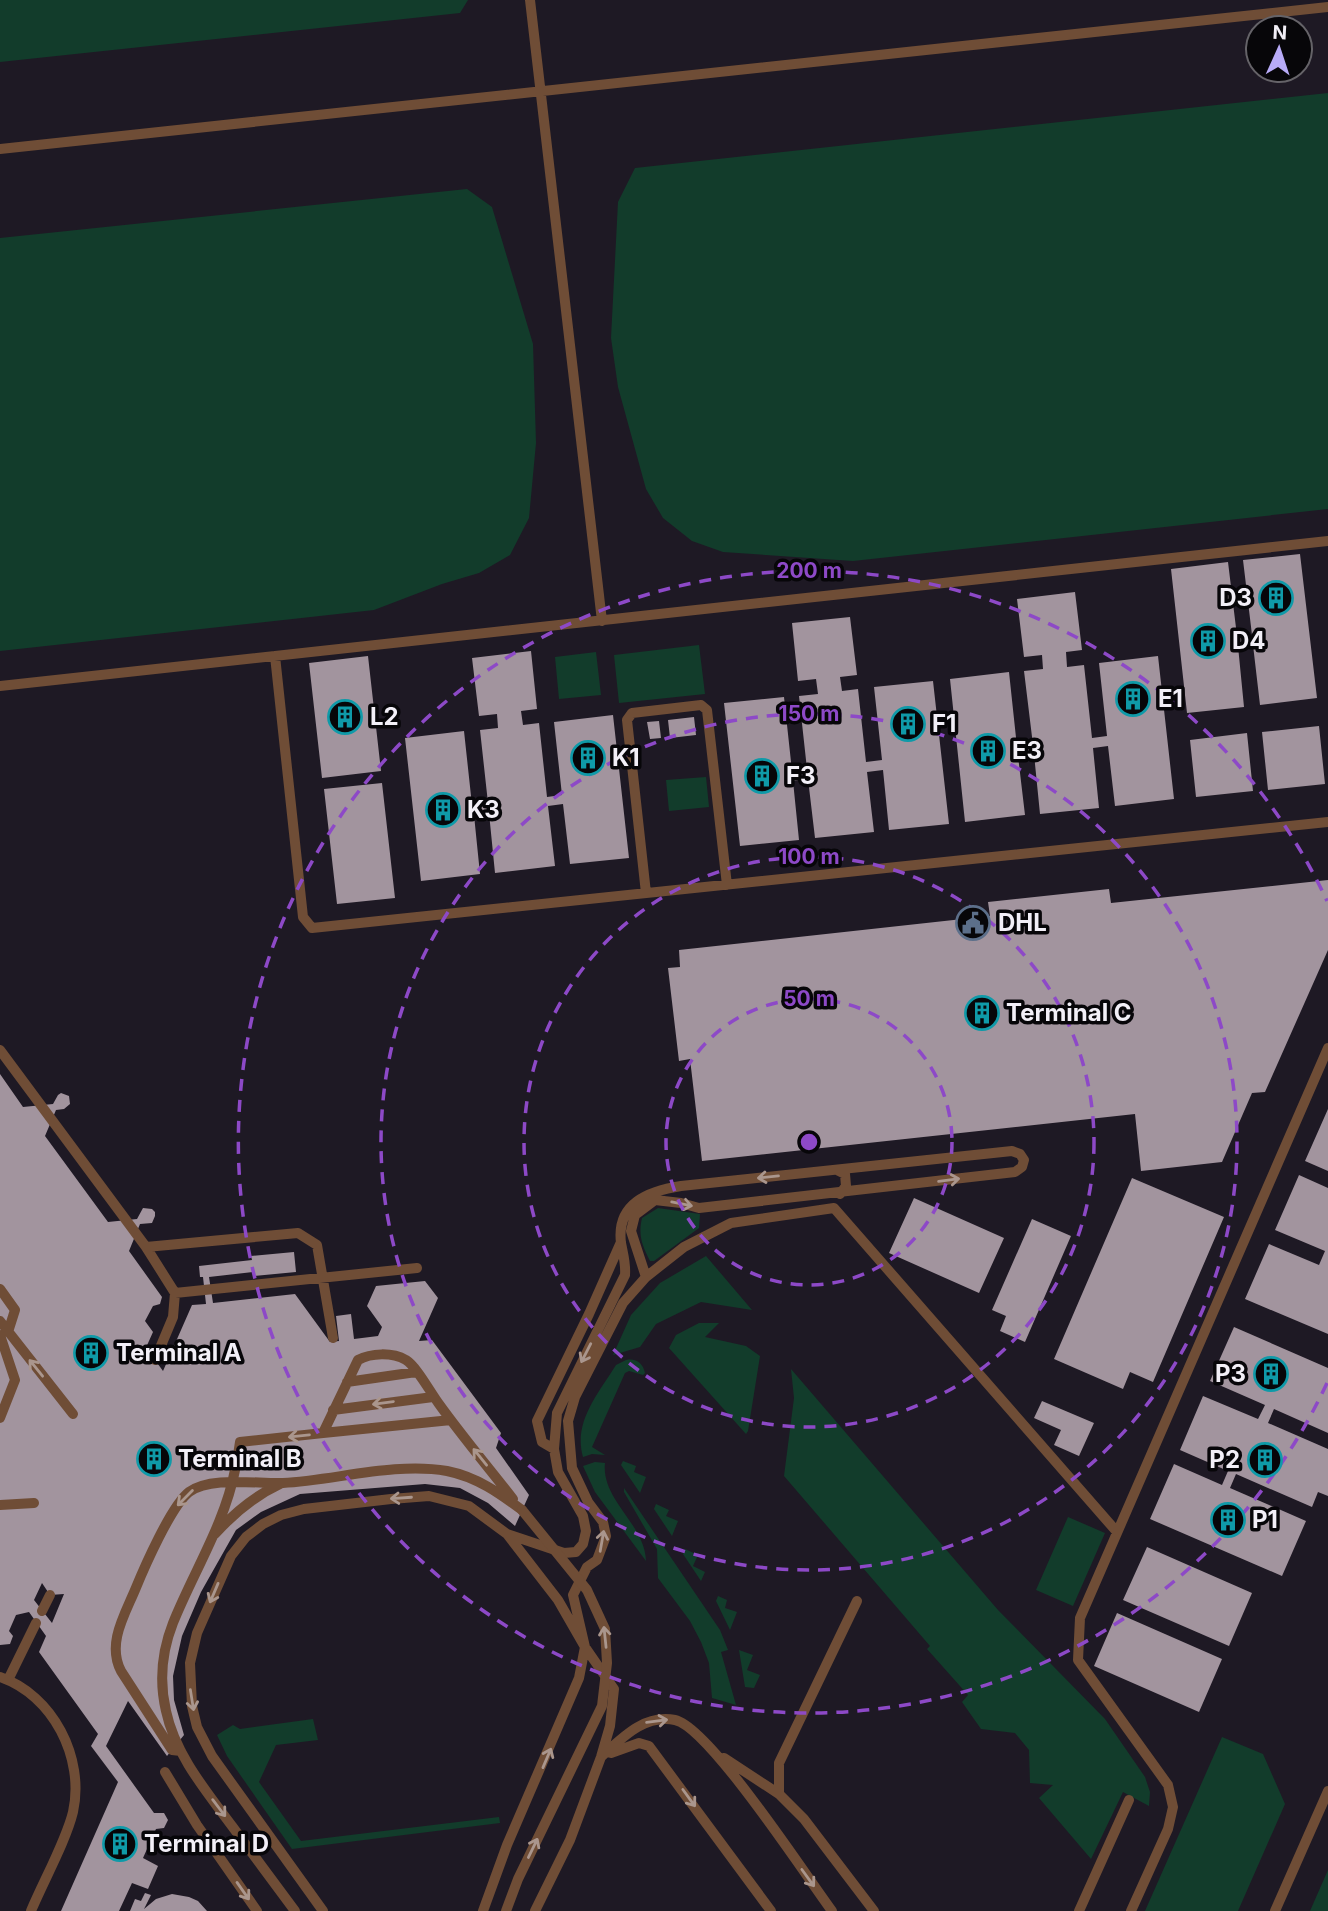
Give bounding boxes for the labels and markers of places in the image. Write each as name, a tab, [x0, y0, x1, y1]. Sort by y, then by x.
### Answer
building icon: D3	[1257, 579, 1295, 617]
place label: D3	[1219, 583, 1252, 612]
building icon: D4	[1189, 622, 1227, 660]
place label: D4	[1232, 626, 1266, 655]
building icon: E1	[1114, 680, 1152, 718]
place label: E1	[1158, 684, 1183, 713]
building icon: L2	[326, 698, 364, 736]
place label: L2	[370, 702, 399, 731]
building icon: F1	[889, 705, 927, 743]
place label: F1	[932, 709, 956, 738]
building icon: E3	[969, 732, 1007, 770]
place label: E3	[1012, 736, 1042, 765]
building icon: K1	[569, 739, 607, 777]
place label: K1	[612, 743, 640, 772]
building icon: F3	[743, 757, 781, 795]
place label: F3	[786, 761, 816, 790]
building icon: K3	[424, 791, 462, 829]
place label: K3	[467, 795, 500, 824]
public building icon: DHL	[954, 904, 992, 942]
place label: DHL	[998, 908, 1047, 937]
building icon: Terminal C	[963, 994, 1001, 1032]
place label: Terminal C	[1006, 998, 1132, 1027]
centre of rings	[797, 1130, 821, 1154]
building icon: Terminal A	[72, 1334, 110, 1372]
place label: Terminal A	[116, 1338, 242, 1367]
building icon: P3	[1252, 1355, 1290, 1393]
place label: P3	[1215, 1359, 1246, 1388]
building icon: Terminal B	[135, 1440, 173, 1478]
building icon: P2	[1246, 1441, 1284, 1479]
place label: Terminal B	[178, 1444, 302, 1473]
place label: P2	[1209, 1445, 1240, 1474]
building icon: P1	[1209, 1501, 1247, 1539]
place label: P1	[1252, 1505, 1278, 1534]
building icon: Terminal D	[101, 1825, 139, 1863]
place label: Terminal D	[144, 1829, 269, 1858]

